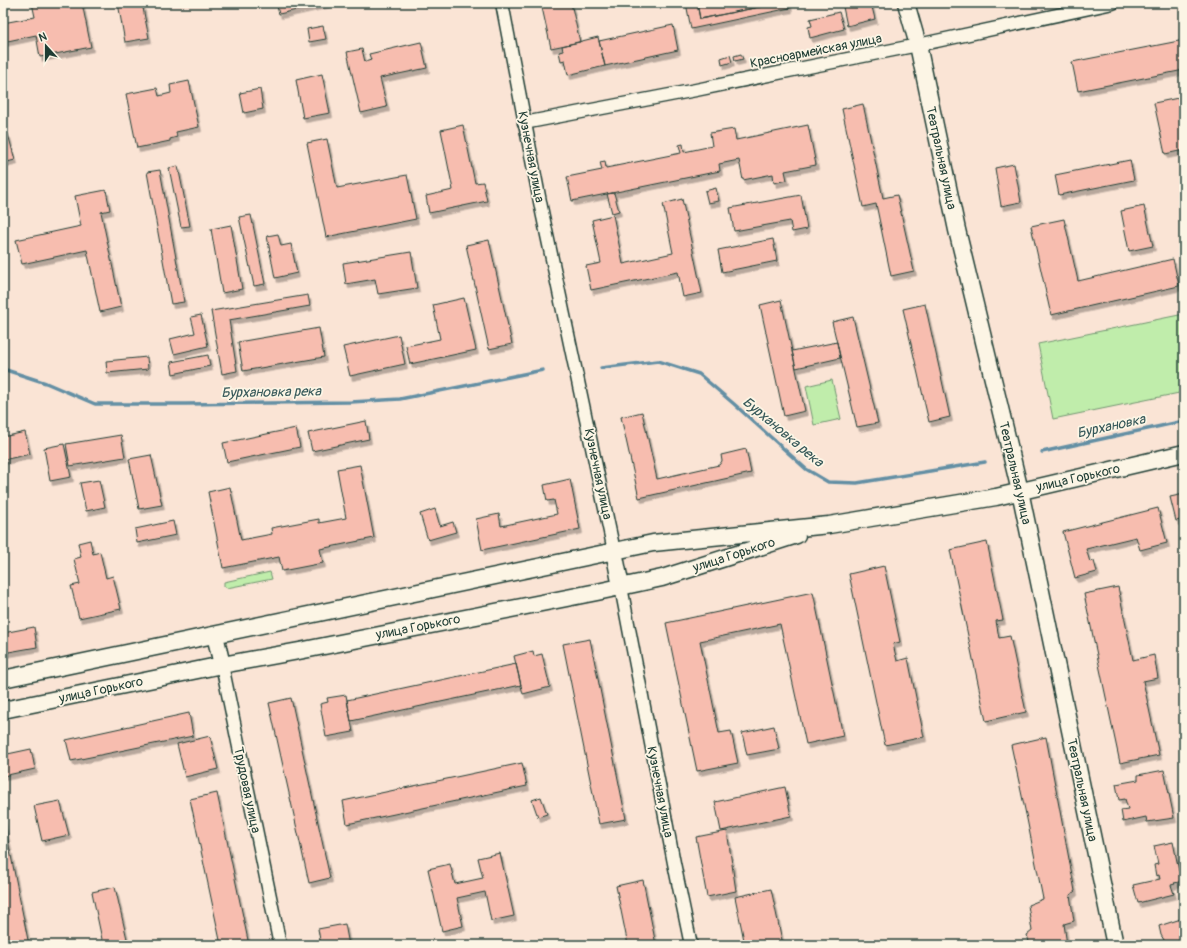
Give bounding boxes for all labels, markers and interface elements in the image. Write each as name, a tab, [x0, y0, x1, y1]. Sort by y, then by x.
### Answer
north arrow	[26, 26, 66, 66]
text: N	[37, 30, 49, 45]
street label: Красноармейская улица	[749, 30, 883, 72]
street label: Театральная улица	[922, 105, 960, 211]
street label: Кузнечная улица	[514, 110, 548, 204]
water label: Бурхановка река	[221, 383, 323, 401]
water label: Бурхановка река	[739, 393, 828, 472]
water label: Бурхановка	[1075, 410, 1148, 442]
street label: Театральная улица	[995, 420, 1035, 526]
street label: Кузнечная улица	[581, 427, 615, 521]
street label: улица Горького	[1034, 461, 1122, 496]
street label: улица Горького	[690, 534, 777, 576]
street label: улица Горького	[373, 611, 462, 643]
street label: улица Горького	[56, 673, 145, 707]
street label: Театральная улица	[1063, 737, 1101, 843]
street label: Кузнечная улица	[643, 745, 677, 839]
street label: Трудовая улица	[230, 746, 264, 834]

